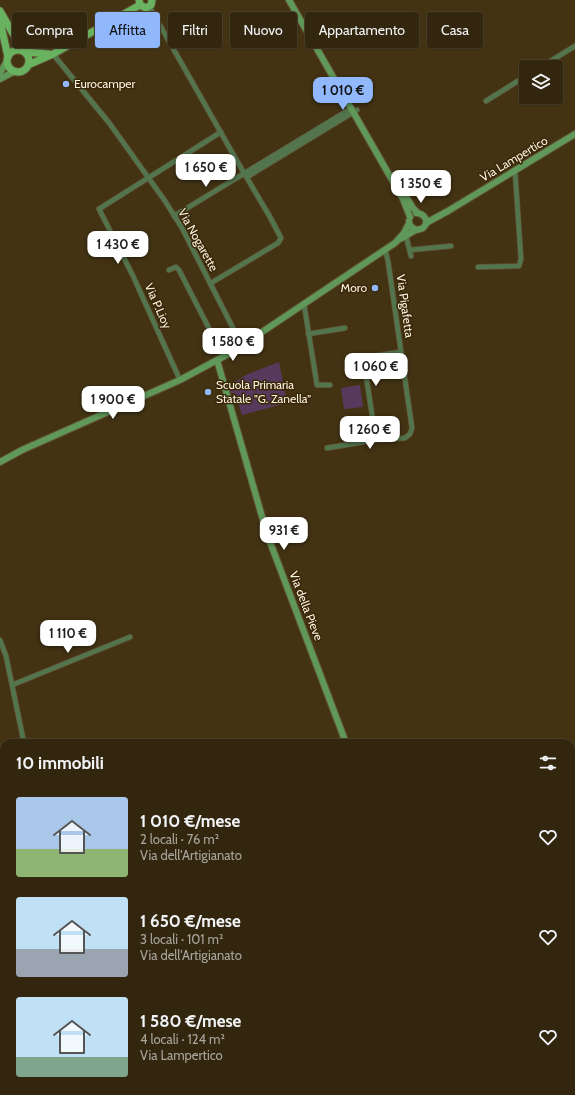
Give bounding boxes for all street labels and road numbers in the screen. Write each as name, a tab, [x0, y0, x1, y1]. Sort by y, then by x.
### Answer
street label: Via Lampertico	[477, 132, 551, 185]
street label: Via Nogarette	[175, 206, 222, 274]
street label: Via Pigafetta	[394, 273, 417, 339]
street label: Via P.Lioy	[142, 281, 175, 331]
street label: Via della Pieve	[286, 569, 327, 643]

